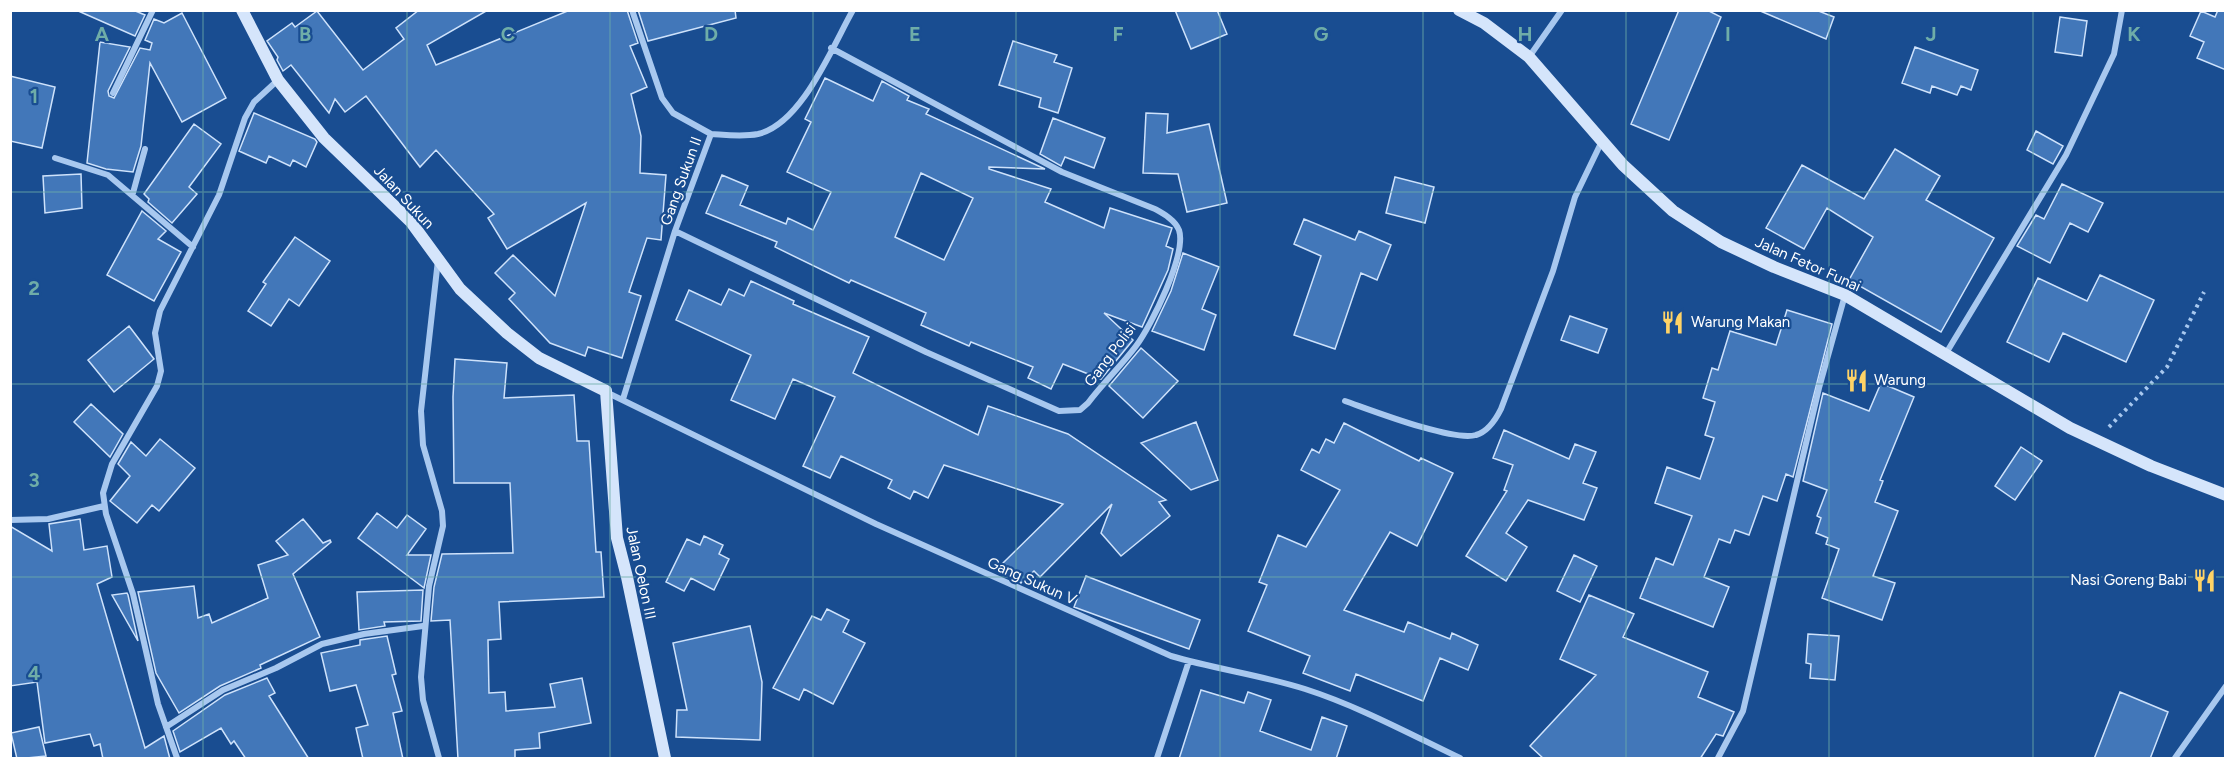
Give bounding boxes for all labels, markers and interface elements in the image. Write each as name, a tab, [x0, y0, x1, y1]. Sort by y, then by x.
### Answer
text: A	[95, 22, 110, 46]
text: B	[299, 22, 311, 46]
text: C	[501, 22, 515, 46]
text: D	[704, 22, 718, 46]
text: E	[909, 22, 921, 46]
text: F	[1112, 22, 1124, 46]
text: G	[1314, 22, 1329, 46]
text: H	[1518, 22, 1533, 46]
text: I	[1725, 22, 1731, 46]
text: J	[1925, 22, 1937, 46]
text: K	[2127, 22, 2141, 46]
text: 1	[30, 84, 38, 108]
street label: Gang Sukun II	[657, 134, 705, 228]
street label: Jalan Sukun	[370, 162, 438, 232]
street label: Jalan Fetor Funai	[1752, 233, 1864, 295]
text: 2	[28, 276, 40, 300]
restaurant icon: Warung Makan	[1660, 309, 1686, 335]
place label: Warung Makan	[1691, 313, 1790, 331]
street label: Gang Polisi	[1080, 320, 1140, 390]
restaurant icon: Warung	[1843, 367, 1869, 393]
place label: Warung	[1874, 371, 1926, 389]
text: 3	[28, 468, 40, 492]
street label: Jalan Oelon III	[622, 525, 660, 621]
street label: Gang Sukun V	[985, 553, 1080, 609]
restaurant icon: Nasi Goreng Babi	[2192, 567, 2218, 593]
place label: Nasi Goreng Babi	[2070, 571, 2187, 589]
text: 4	[28, 661, 41, 685]

